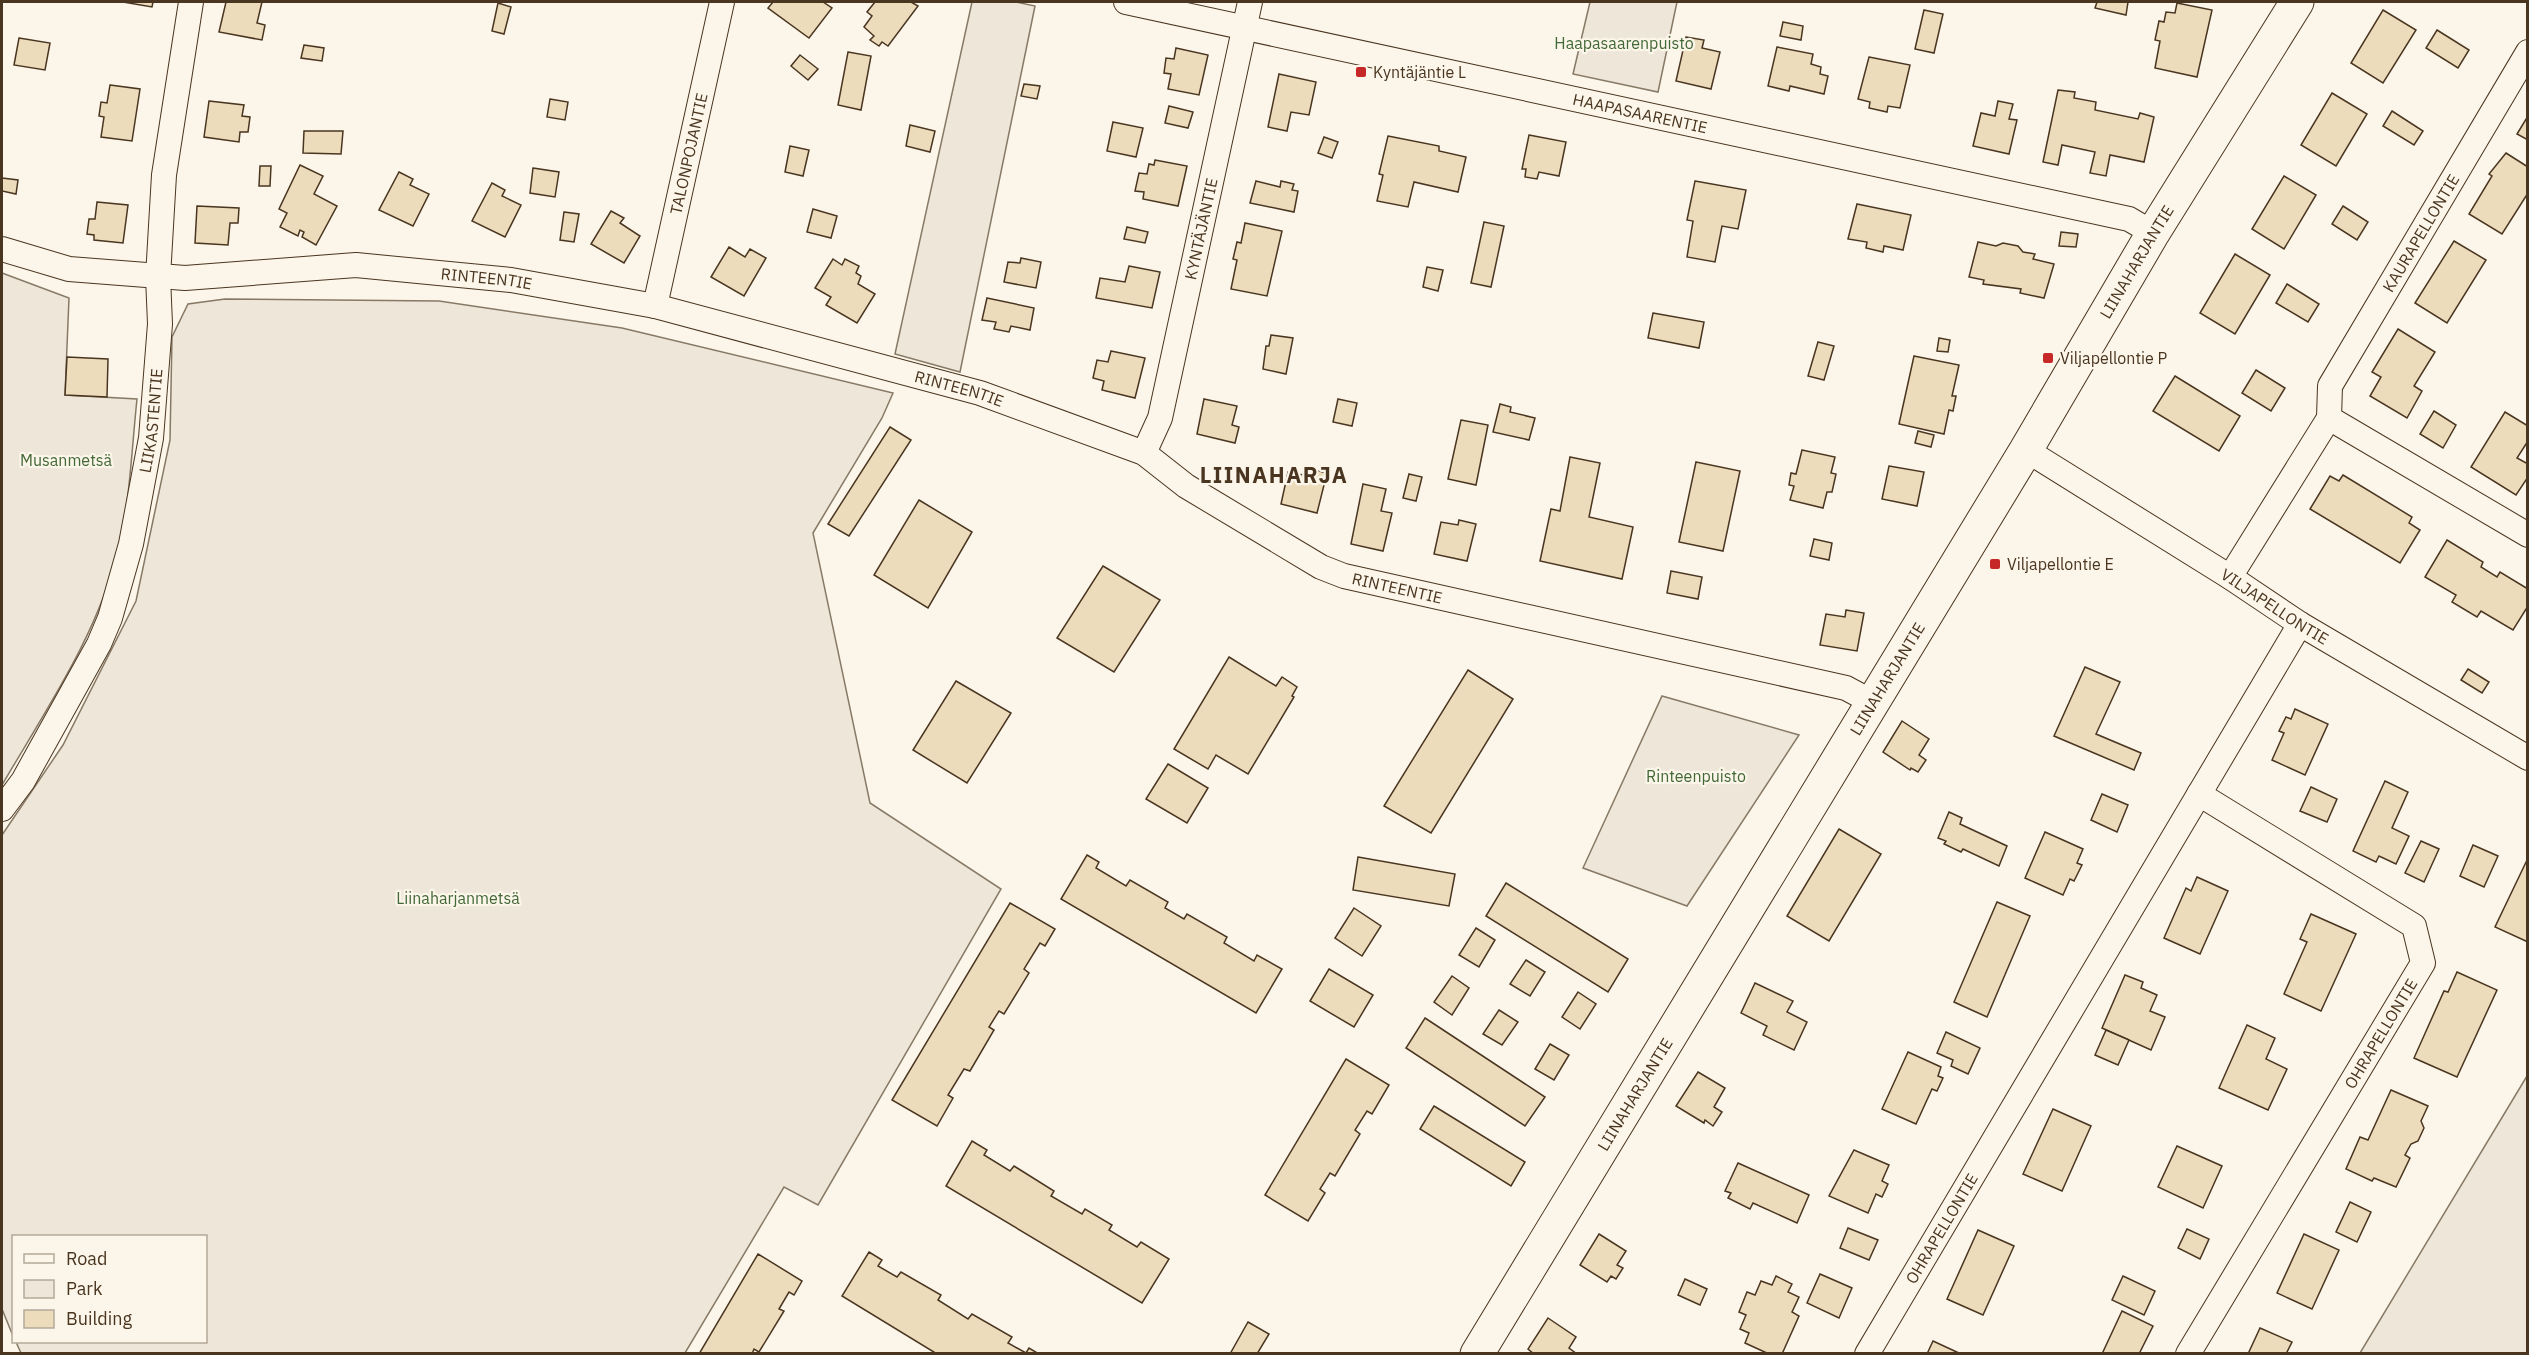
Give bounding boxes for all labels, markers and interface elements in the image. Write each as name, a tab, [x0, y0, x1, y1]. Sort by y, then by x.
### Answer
park label: Haapasaarenpuisto	[1554, 33, 1694, 53]
place label: Kyntäjäntie L	[1373, 62, 1466, 82]
marker: Kyntäjäntie L	[1354, 65, 1368, 79]
street label: HAAPASAARENTIE	[1571, 89, 1709, 137]
street label: TALONPOJANTIE	[665, 91, 712, 216]
street label: KAURAPELLONTIE	[2378, 170, 2463, 295]
street label: KYNTÄJÄNTIE	[1180, 176, 1222, 282]
street label: LIINAHARJANTIE	[2095, 201, 2178, 322]
street label: RINTEENTIE	[440, 263, 534, 294]
place label: Viljapellontie P	[2060, 348, 2168, 368]
marker: Viljapellontie P	[2041, 351, 2055, 365]
street label: RINTEENTIE	[913, 366, 1007, 411]
street label: LIIKASTENTIE	[135, 368, 166, 474]
park label: Musanmetsä	[20, 450, 113, 470]
district label: LIINAHARJA	[1200, 460, 1348, 489]
place label: Viljapellontie E	[2007, 554, 2114, 574]
marker: Viljapellontie E	[1988, 557, 2002, 571]
street label: VILJAPELLONTIE	[2217, 564, 2332, 649]
street label: RINTEENTIE	[1350, 568, 1444, 608]
street label: LIINAHARJANTIE	[1845, 619, 1929, 739]
park label: Rinteenpuisto	[1646, 766, 1746, 786]
park label: Liinaharjanmetsä	[396, 888, 520, 908]
street label: OHRAPELLONTIE	[2340, 975, 2421, 1092]
street label: LIINAHARJANTIE	[1593, 1034, 1677, 1154]
street label: OHRAPELLONTIE	[1901, 1169, 1982, 1287]
legend	[12, 1235, 207, 1343]
text: Road	[66, 1247, 107, 1270]
text: Park	[66, 1277, 103, 1300]
text: Building	[66, 1307, 133, 1330]

